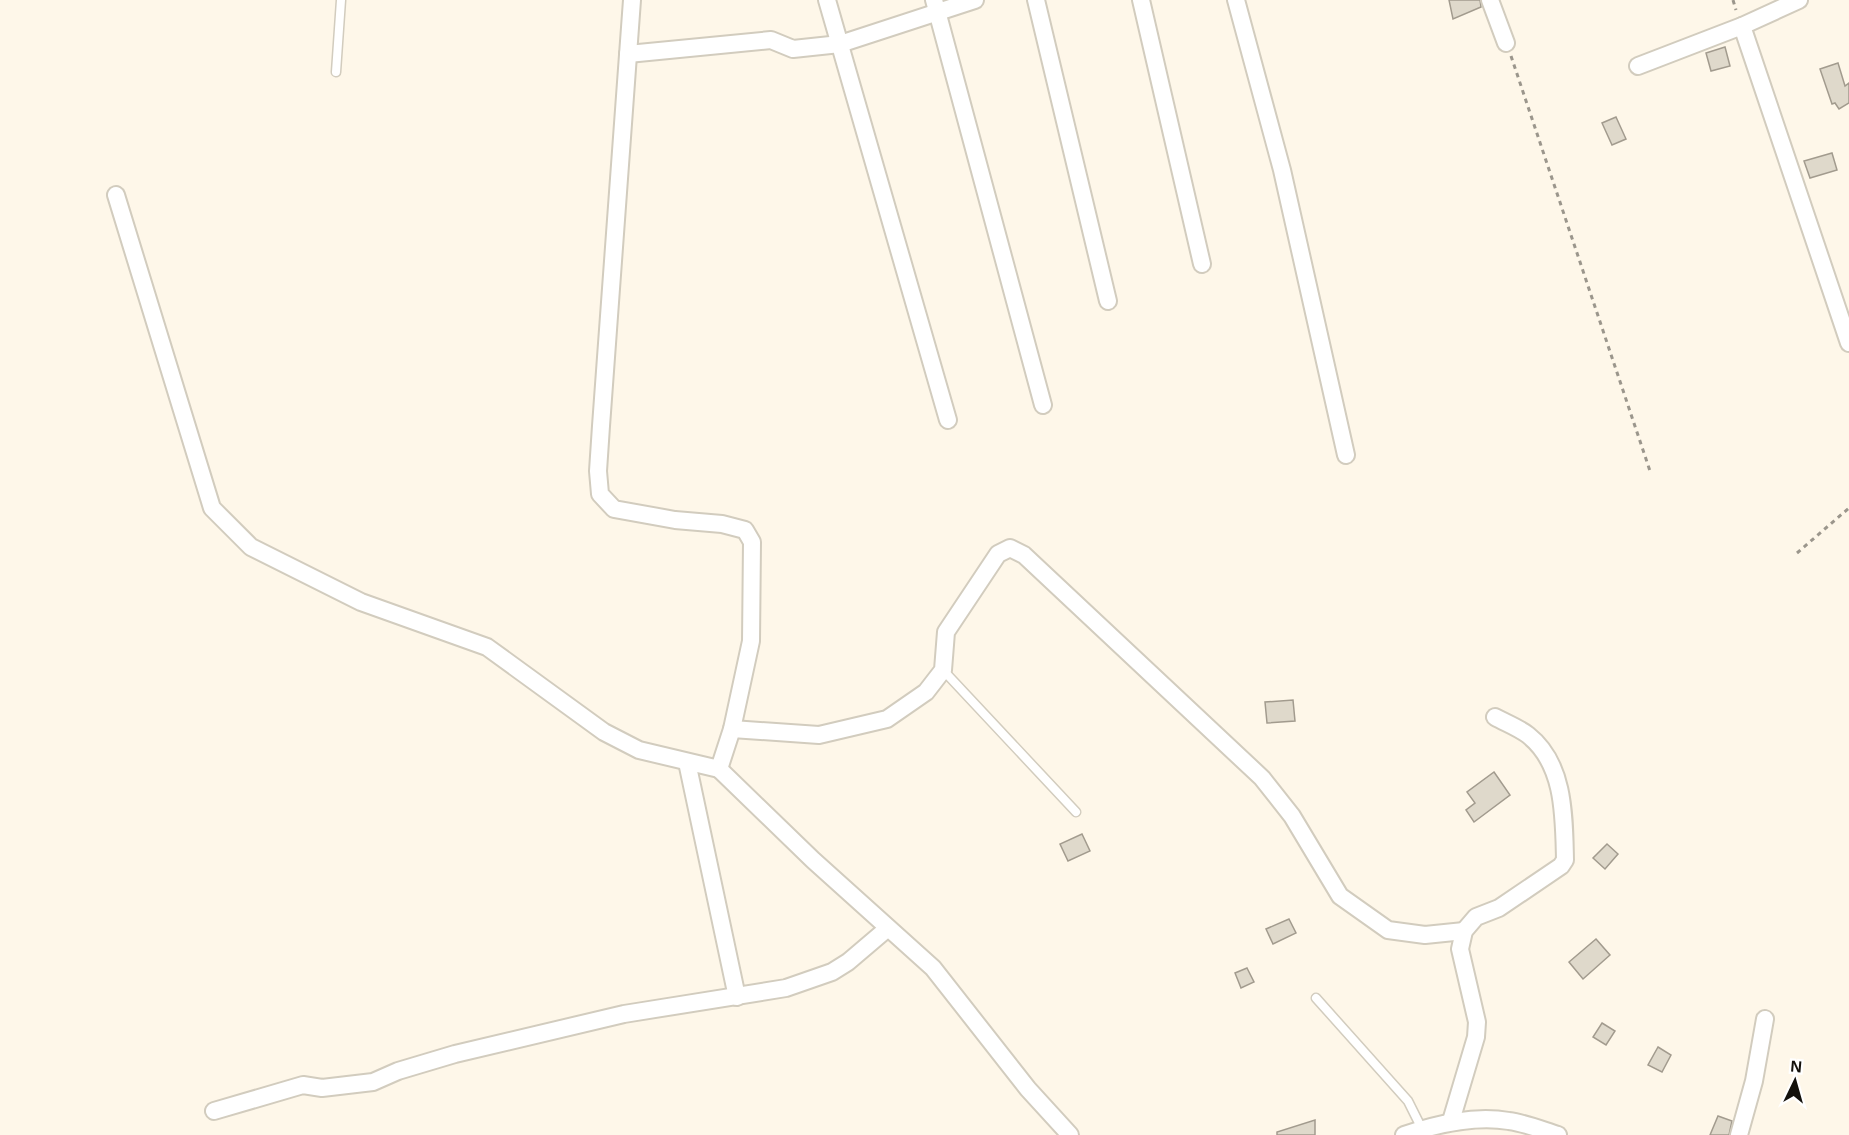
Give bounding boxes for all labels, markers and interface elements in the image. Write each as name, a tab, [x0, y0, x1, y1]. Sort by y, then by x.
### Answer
north arrow	[1765, 1051, 1825, 1111]
text: N	[1790, 1058, 1803, 1076]

